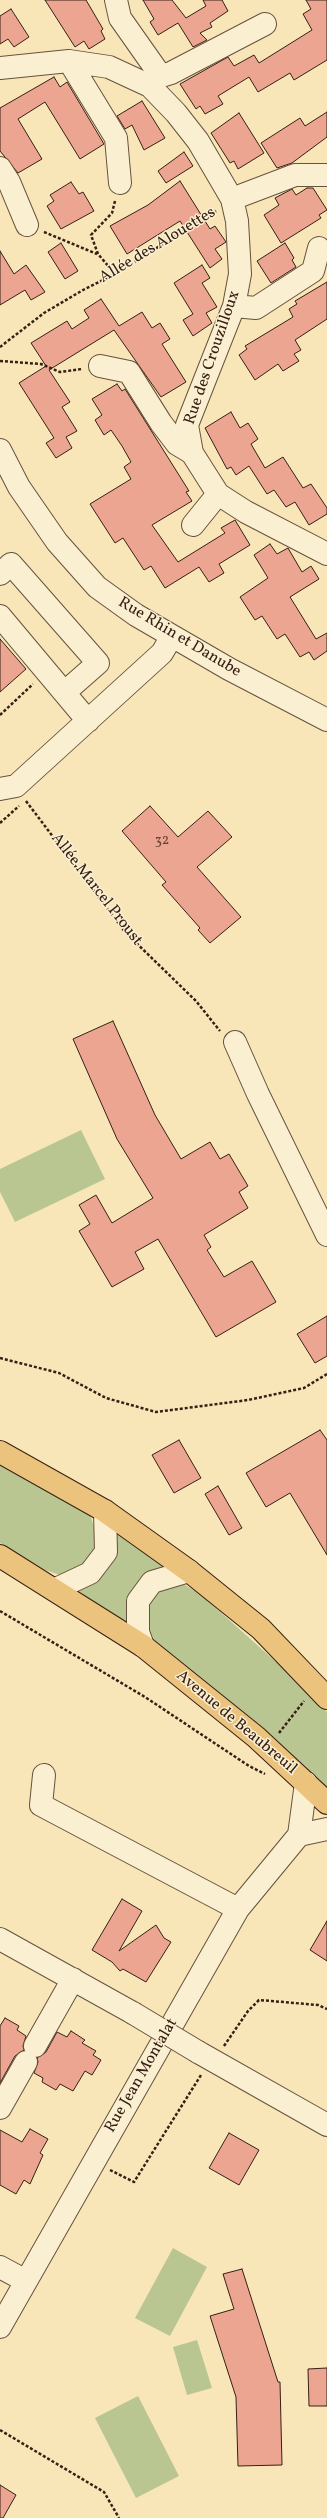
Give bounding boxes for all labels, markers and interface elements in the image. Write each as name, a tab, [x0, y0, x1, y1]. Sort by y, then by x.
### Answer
street label: Allée des Alouettes	[96, 204, 220, 288]
street label: Rue des Crouzilloux	[181, 289, 245, 427]
street label: Rue Rhin et Danube	[114, 594, 244, 682]
street label: Allée Marcel Proust	[46, 830, 146, 950]
house number: 32	[155, 833, 169, 849]
street label: Avenue de Beaubreuil	[172, 1667, 300, 1779]
street label: Rue Jean Montalat	[102, 2015, 182, 2137]

